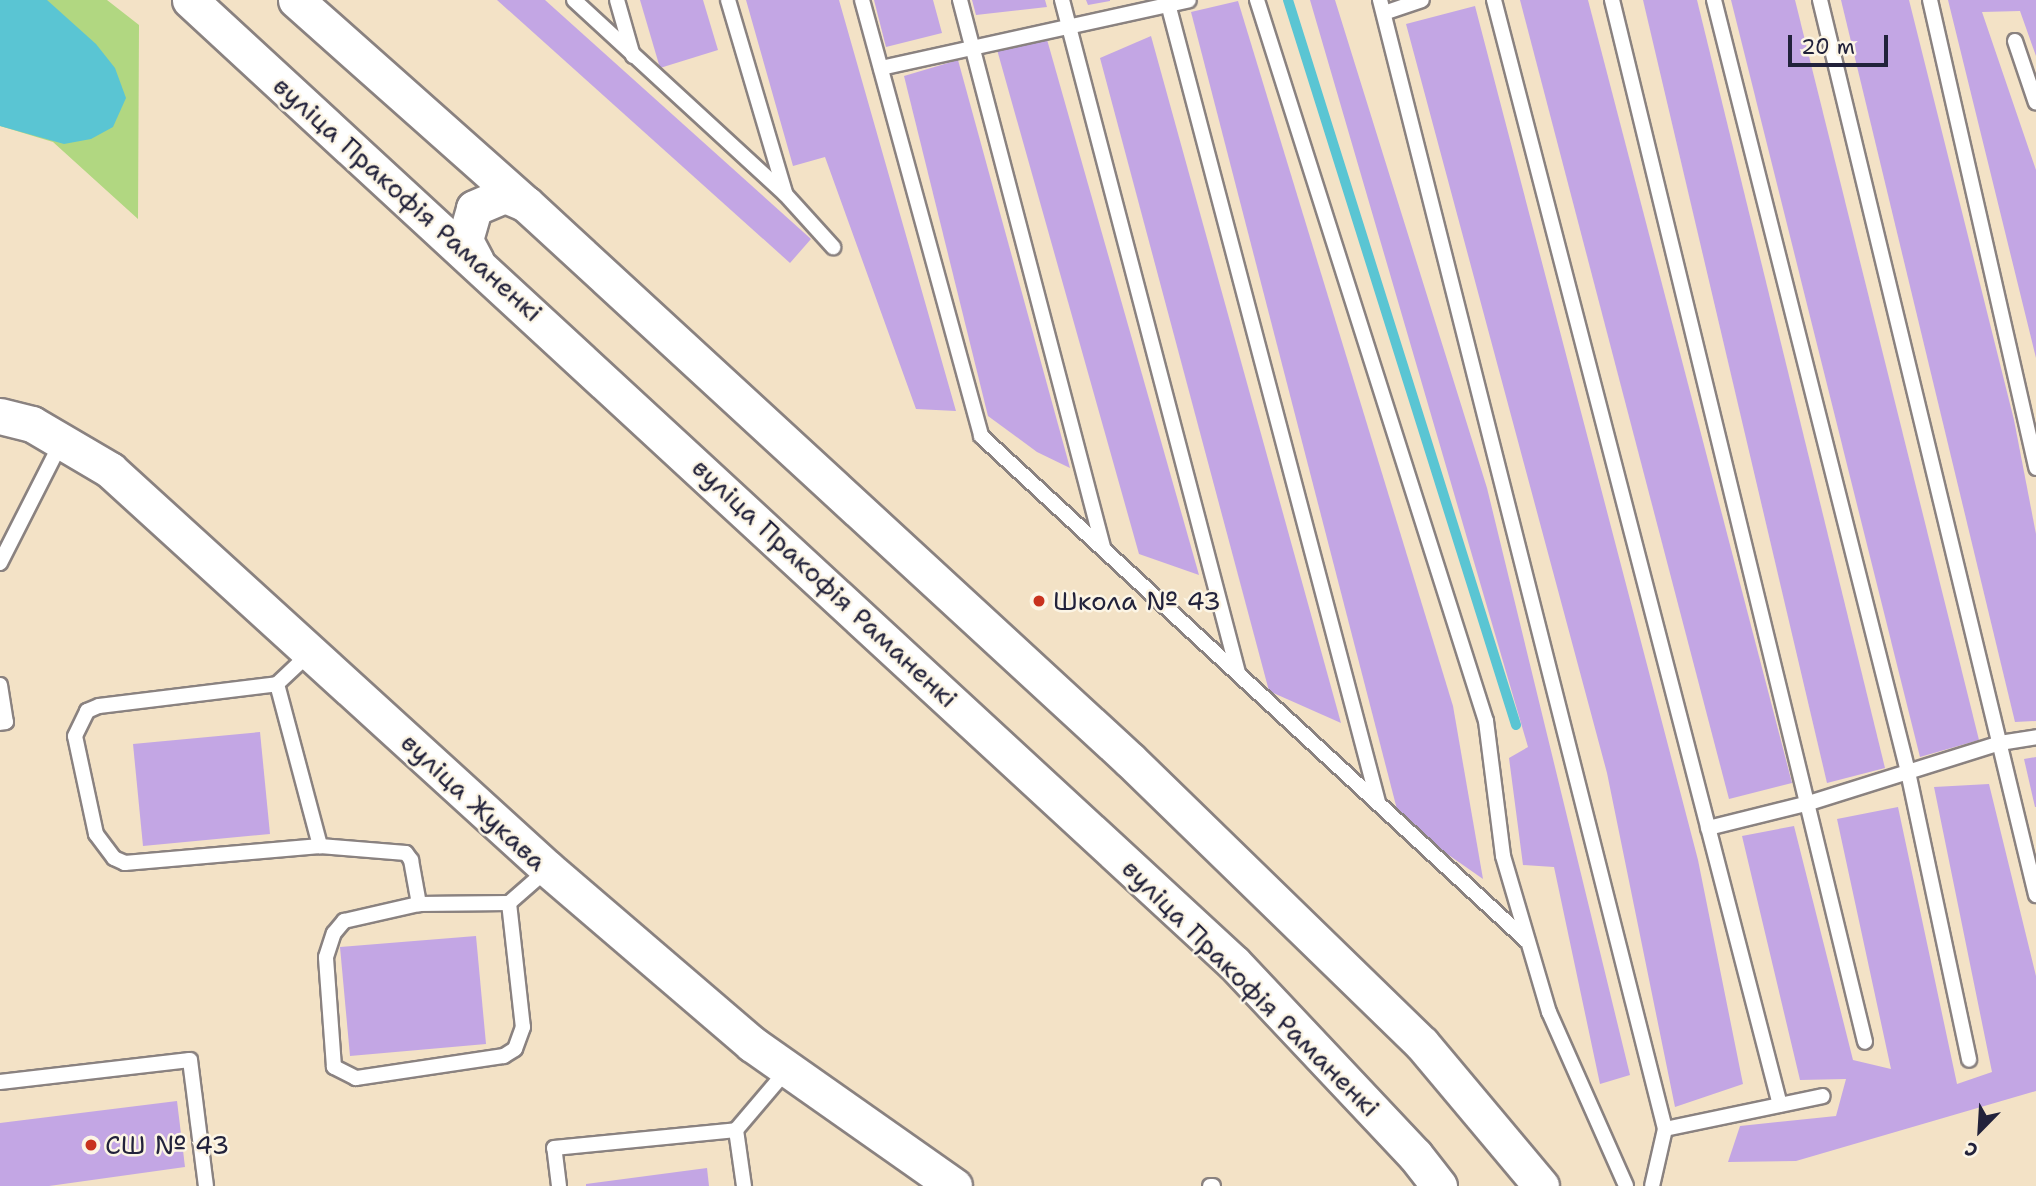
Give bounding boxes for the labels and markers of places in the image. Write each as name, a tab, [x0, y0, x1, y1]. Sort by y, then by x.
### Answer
place label: Школа № 43	[1053, 585, 1221, 617]
marker: Школа № 43	[1031, 593, 1047, 609]
place label: СШ № 43	[105, 1129, 229, 1161]
marker: СШ № 43	[83, 1137, 99, 1153]

